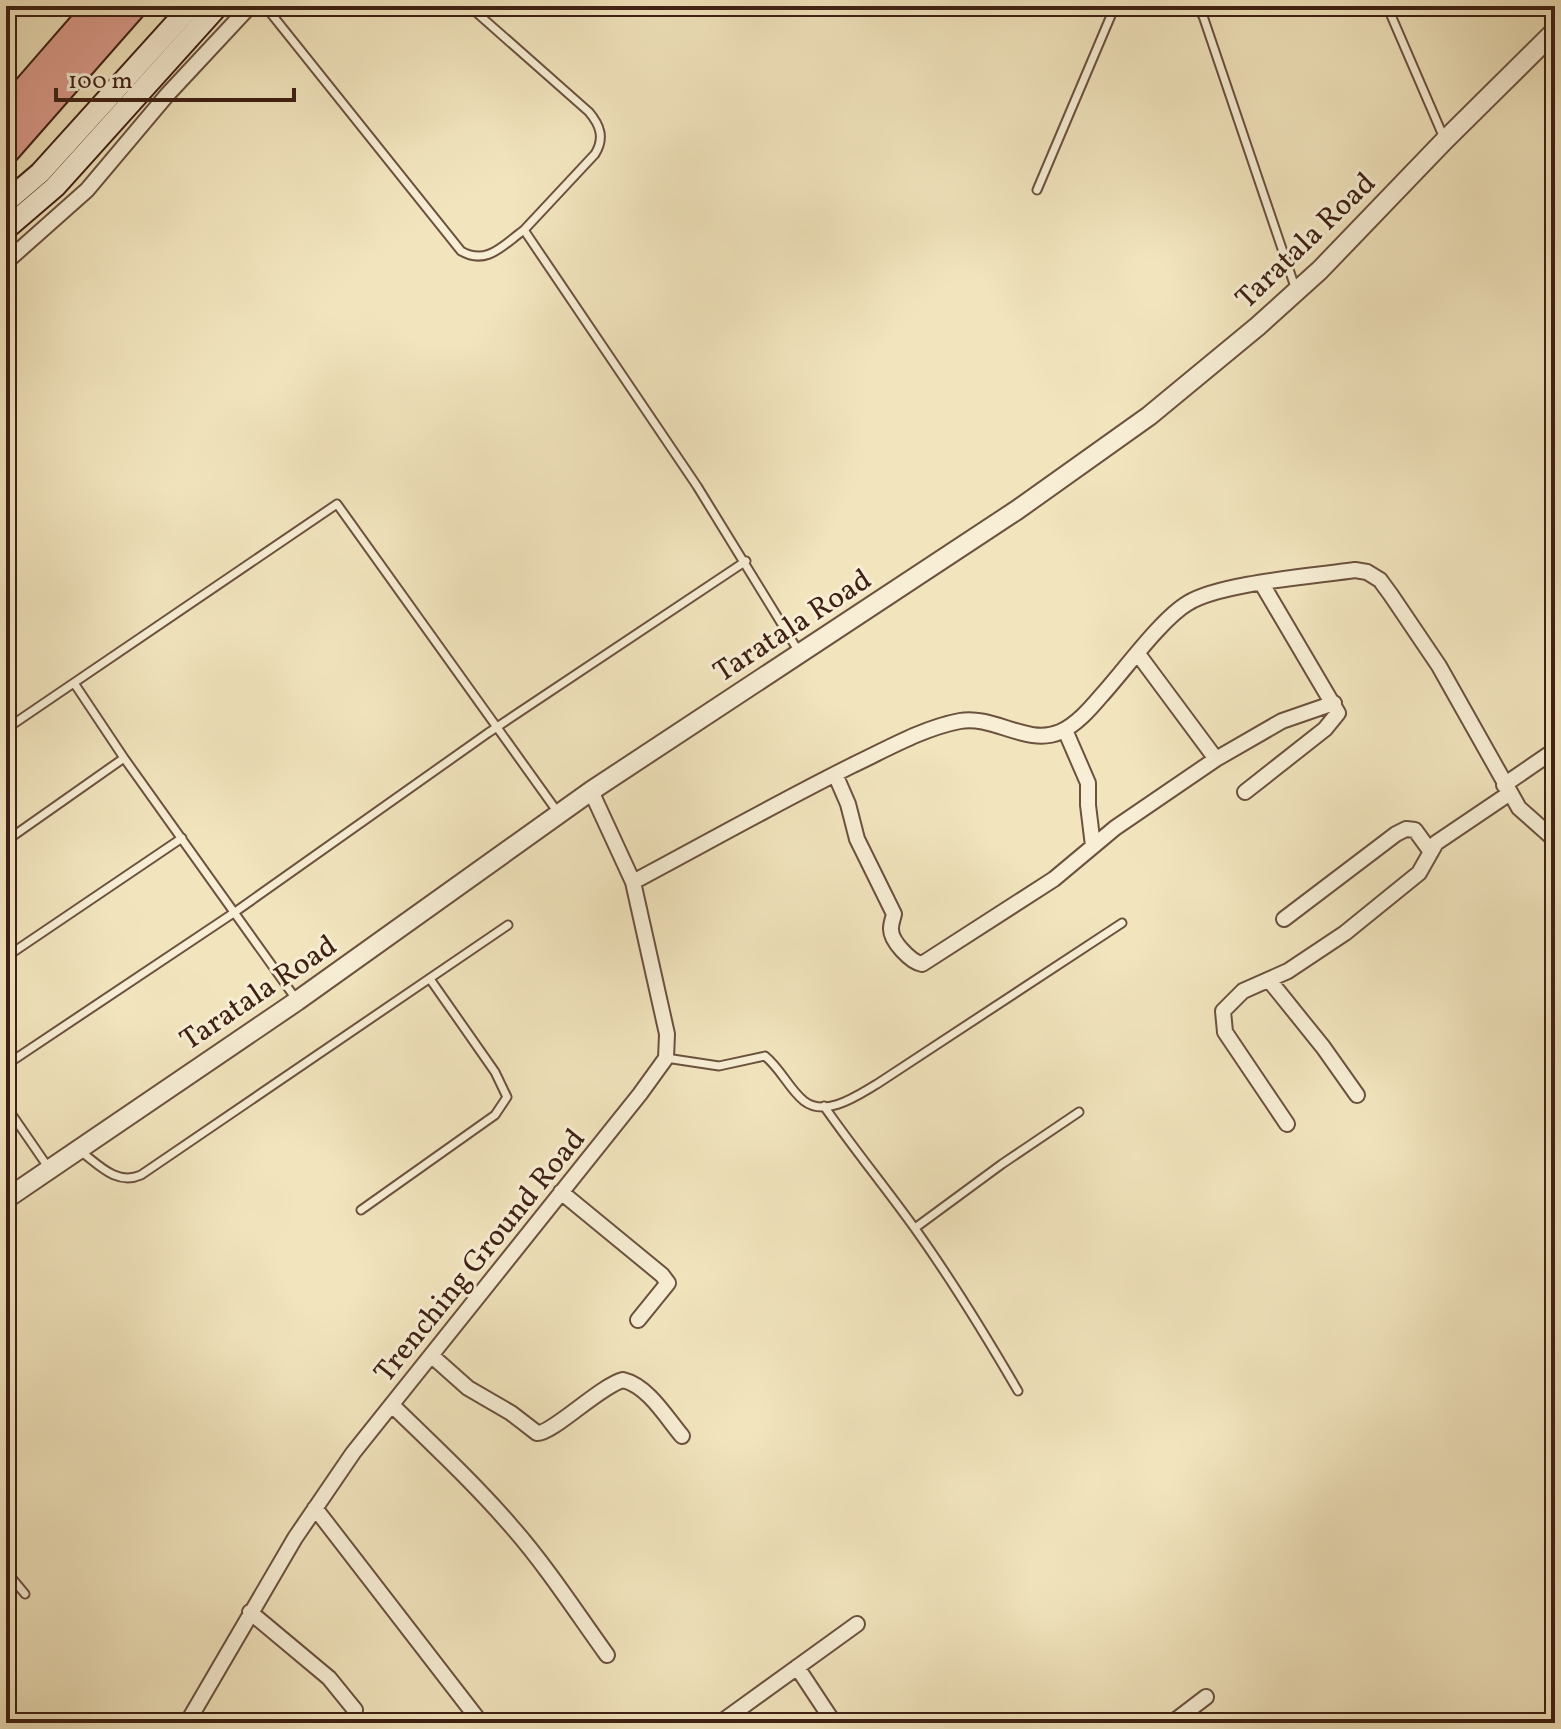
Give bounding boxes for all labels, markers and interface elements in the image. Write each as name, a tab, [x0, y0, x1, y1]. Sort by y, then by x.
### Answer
scale bar	[56, 52, 294, 102]
text: 100 m	[68, 65, 133, 99]
street label: Taratala Road	[1227, 164, 1386, 319]
street label: Taratala Road	[706, 560, 880, 694]
street label: Taratala Road	[172, 926, 346, 1062]
street label: Trenching Ground Road	[365, 1120, 596, 1392]

